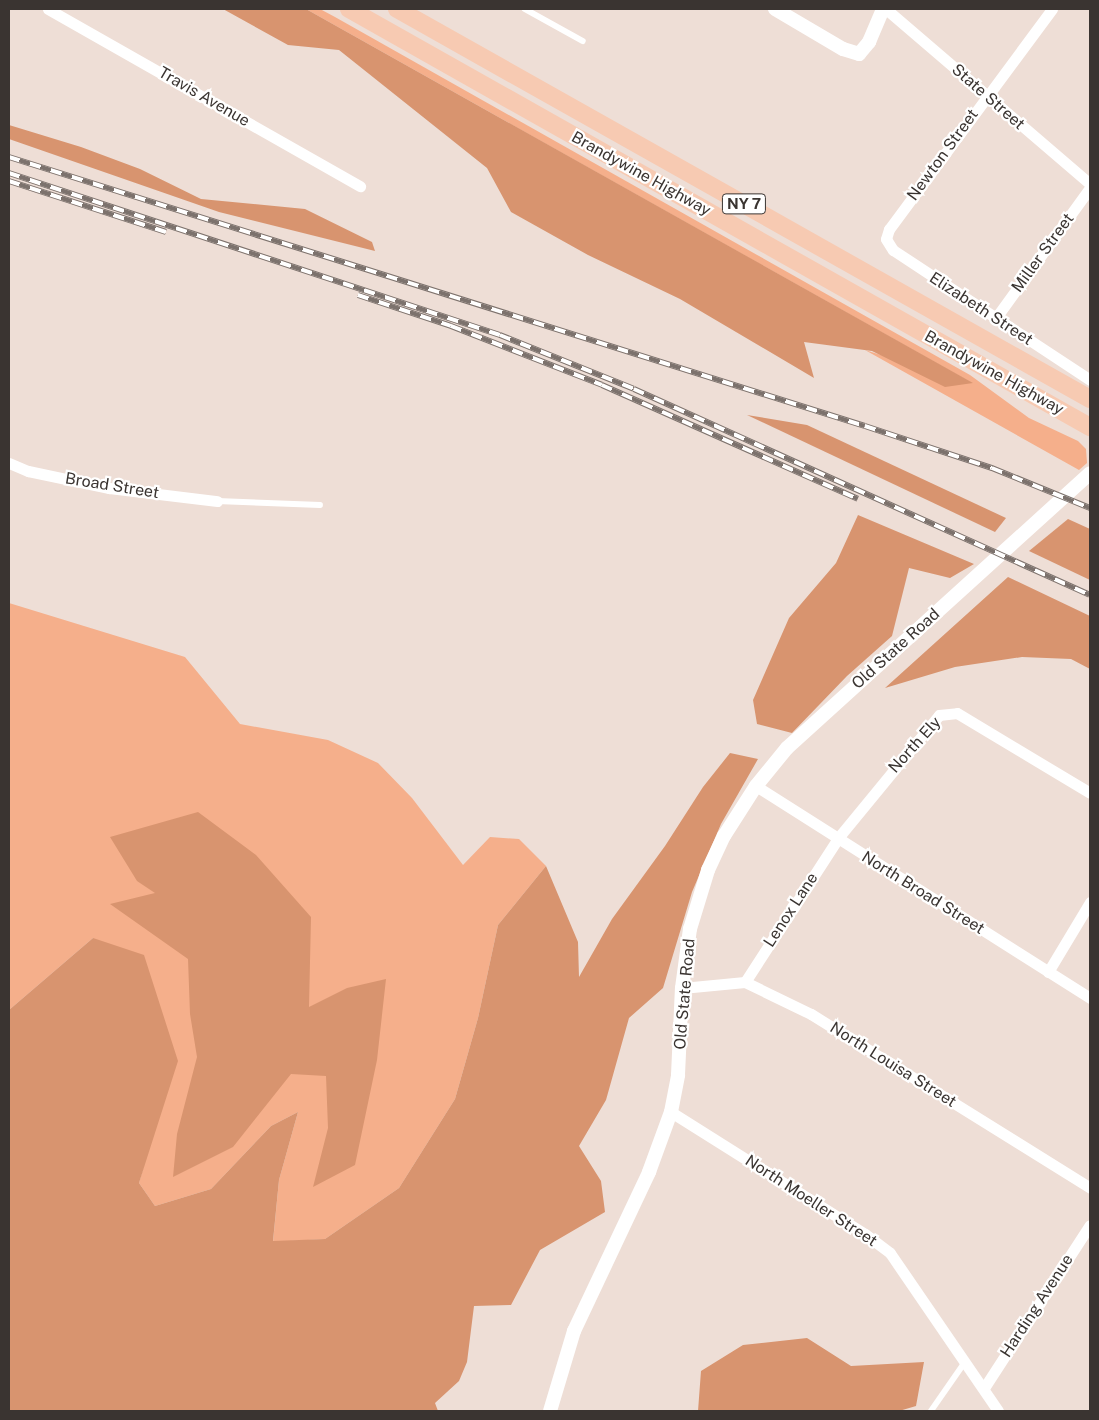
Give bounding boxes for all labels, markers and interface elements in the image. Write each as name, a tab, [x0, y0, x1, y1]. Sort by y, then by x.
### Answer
street label: State Street	[947, 60, 1029, 134]
street label: Travis Avenue	[155, 63, 253, 131]
street label: Newton Street	[903, 106, 983, 204]
street label: Brandywine Highway	[568, 128, 714, 220]
road number: NY 7	[722, 192, 766, 216]
street label: Miller Street	[1008, 210, 1078, 296]
street label: Elizabeth Street	[926, 268, 1036, 350]
street label: Brandywine Highway	[921, 327, 1067, 419]
street label: Broad Street	[64, 469, 160, 503]
street label: Old State Road	[848, 605, 944, 693]
street label: North Ely	[885, 713, 945, 777]
street label: North Broad Street	[858, 847, 988, 939]
street label: Lenox Lane	[760, 869, 822, 951]
street label: Old State Road	[671, 938, 699, 1050]
street label: North Louisa Street	[826, 1018, 960, 1112]
street label: North Moeller Street	[741, 1151, 881, 1251]
street label: Harding Avenue	[997, 1251, 1077, 1361]

